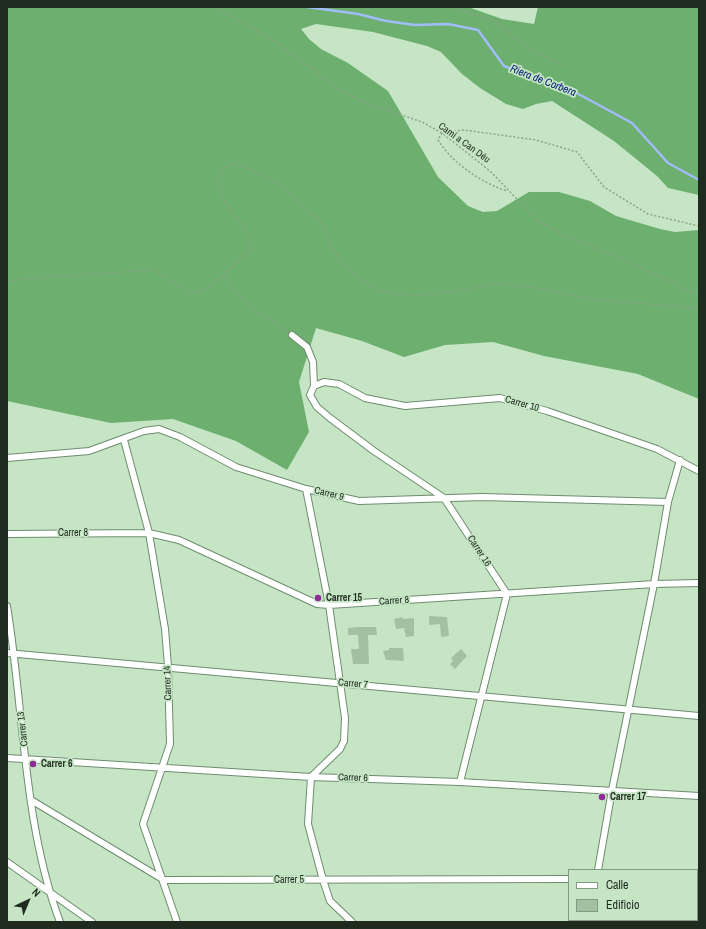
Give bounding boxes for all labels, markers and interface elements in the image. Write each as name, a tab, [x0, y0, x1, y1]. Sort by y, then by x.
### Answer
water label: Riera de Corbera	[508, 62, 578, 100]
street label: Camí a Can Déu	[436, 120, 492, 166]
street label: Carrer 10	[504, 393, 540, 415]
street label: Carrer 9	[313, 485, 345, 503]
street label: Carrer 8	[58, 527, 88, 539]
street label: Carrer 16	[465, 533, 493, 569]
place label: Carrer 15	[326, 592, 362, 604]
marker: Carrer 15	[313, 593, 323, 603]
street label: Carrer 8	[379, 594, 409, 608]
street label: Carrer 14	[161, 665, 175, 701]
street label: Carrer 7	[337, 677, 369, 691]
street label: Carrer 13	[15, 711, 31, 747]
place label: Carrer 6	[41, 758, 72, 770]
marker: Carrer 6	[28, 759, 38, 769]
street label: Carrer 6	[338, 771, 368, 785]
place label: Carrer 17	[610, 791, 646, 803]
marker: Carrer 17	[597, 792, 607, 802]
legend	[568, 869, 698, 921]
street label: Carrer 5	[274, 874, 304, 886]
text: Calle	[606, 877, 628, 893]
north arrow	[8, 881, 48, 921]
text: N	[29, 885, 44, 900]
text: Edificio	[606, 897, 639, 913]

